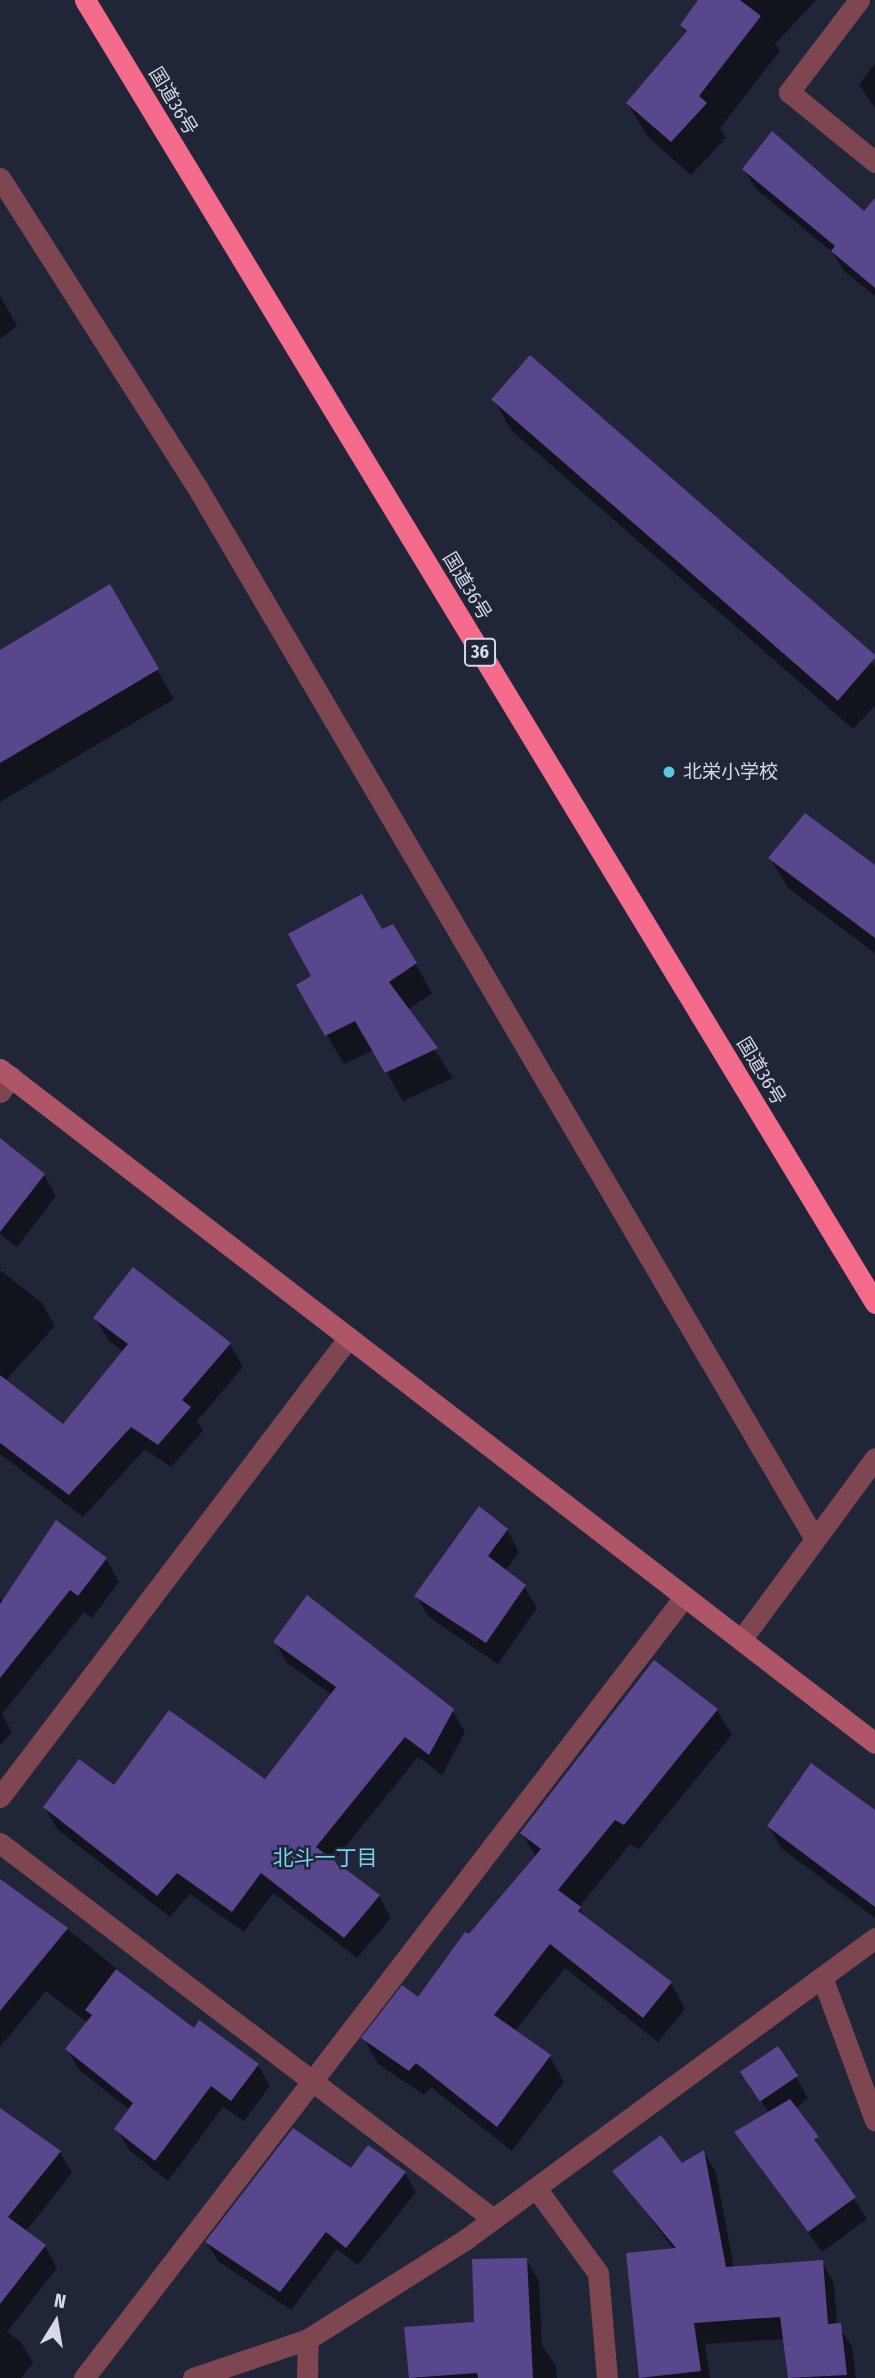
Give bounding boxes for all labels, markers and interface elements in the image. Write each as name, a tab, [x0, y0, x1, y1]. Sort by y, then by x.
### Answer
street label: 国道36号	[144, 63, 202, 139]
street label: 国道36号	[438, 548, 496, 624]
road number: 36	[462, 638, 498, 666]
place label: 北栄小学校	[683, 761, 778, 783]
marker: 北栄小学校	[661, 764, 677, 780]
street label: 国道36号	[732, 1033, 790, 1109]
district label: 北斗一丁目	[273, 1845, 377, 1871]
north arrow	[21, 2287, 91, 2357]
text: N	[52, 2289, 68, 2313]

